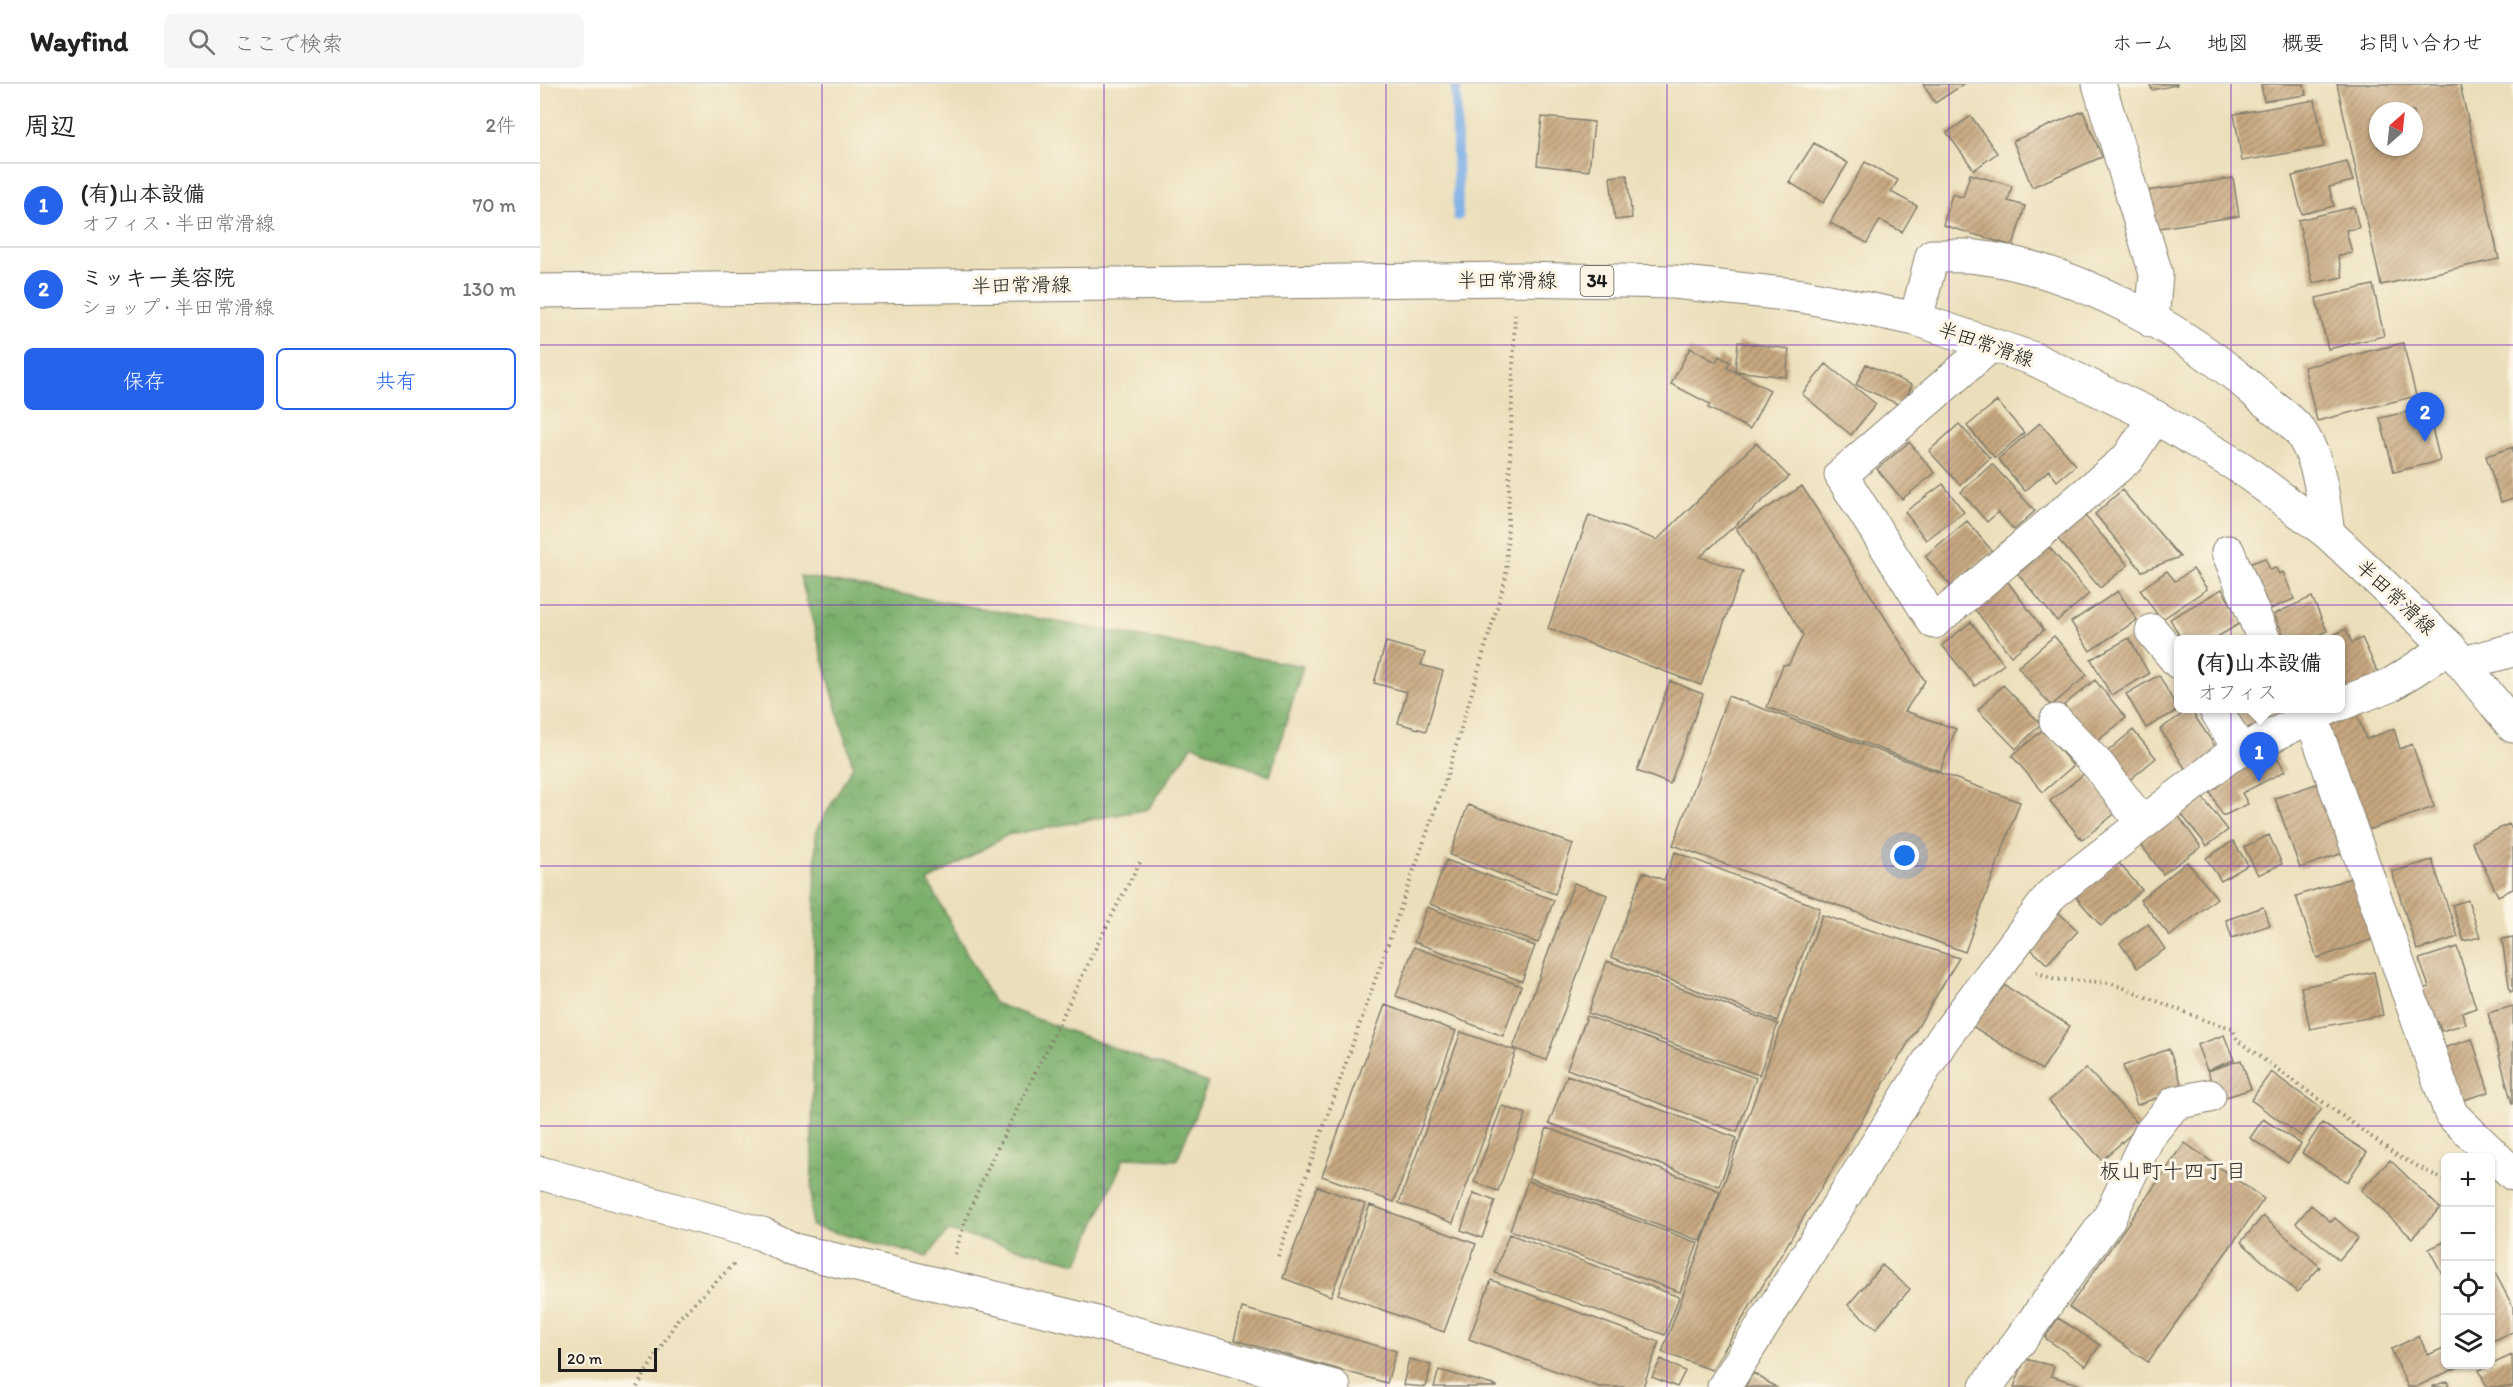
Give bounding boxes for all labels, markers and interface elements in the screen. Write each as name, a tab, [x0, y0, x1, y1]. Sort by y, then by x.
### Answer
search box	[164, 14, 584, 68]
text: Wayfind	[30, 24, 128, 58]
icon: search	[185, 25, 218, 58]
text: ここで検索	[233, 30, 343, 57]
text: ホーム	[2112, 30, 2174, 55]
text: 地図	[2207, 30, 2249, 55]
text: 概要	[2282, 30, 2324, 55]
text: お問い合わせ	[2357, 30, 2483, 55]
north arrow	[2369, 102, 2423, 156]
text: 周辺	[24, 110, 76, 142]
text: 2件	[485, 113, 516, 137]
text: (有)山本設備	[81, 180, 205, 207]
text: 1	[39, 193, 48, 217]
text: 70 m	[472, 193, 516, 217]
text: オフィス · 半田常滑線	[81, 211, 275, 235]
text: ミッキー美容院	[81, 264, 235, 291]
road number: 34	[1580, 266, 1614, 296]
street label: 半田常滑線	[1457, 268, 1557, 292]
street label: 半田常滑線	[971, 272, 1071, 298]
text: 2	[38, 277, 49, 301]
text: 130 m	[462, 277, 516, 301]
text: ショップ · 半田常滑線	[81, 295, 274, 319]
street label: 半田常滑線	[1935, 316, 2037, 372]
button: 保存	[24, 348, 264, 410]
button: 共有	[276, 348, 516, 410]
pin: 2	[2406, 392, 2444, 442]
street label: 半田常滑線	[2351, 554, 2441, 640]
popup	[2174, 635, 2345, 713]
text: (有)山本設備	[2197, 649, 2322, 676]
text: オフィス	[2197, 680, 2277, 704]
pin: 1	[2240, 732, 2278, 782]
your location	[1890, 841, 1919, 870]
map controls	[2441, 1153, 2495, 1369]
button: +	[2441, 1153, 2495, 1207]
district label: 板山町十四丁目	[2100, 1158, 2247, 1183]
button: −	[2441, 1207, 2495, 1261]
button: locate	[2441, 1261, 2495, 1315]
button: layers	[2441, 1315, 2495, 1369]
scale bar	[558, 1345, 657, 1372]
text: 20 m	[567, 1349, 602, 1368]

